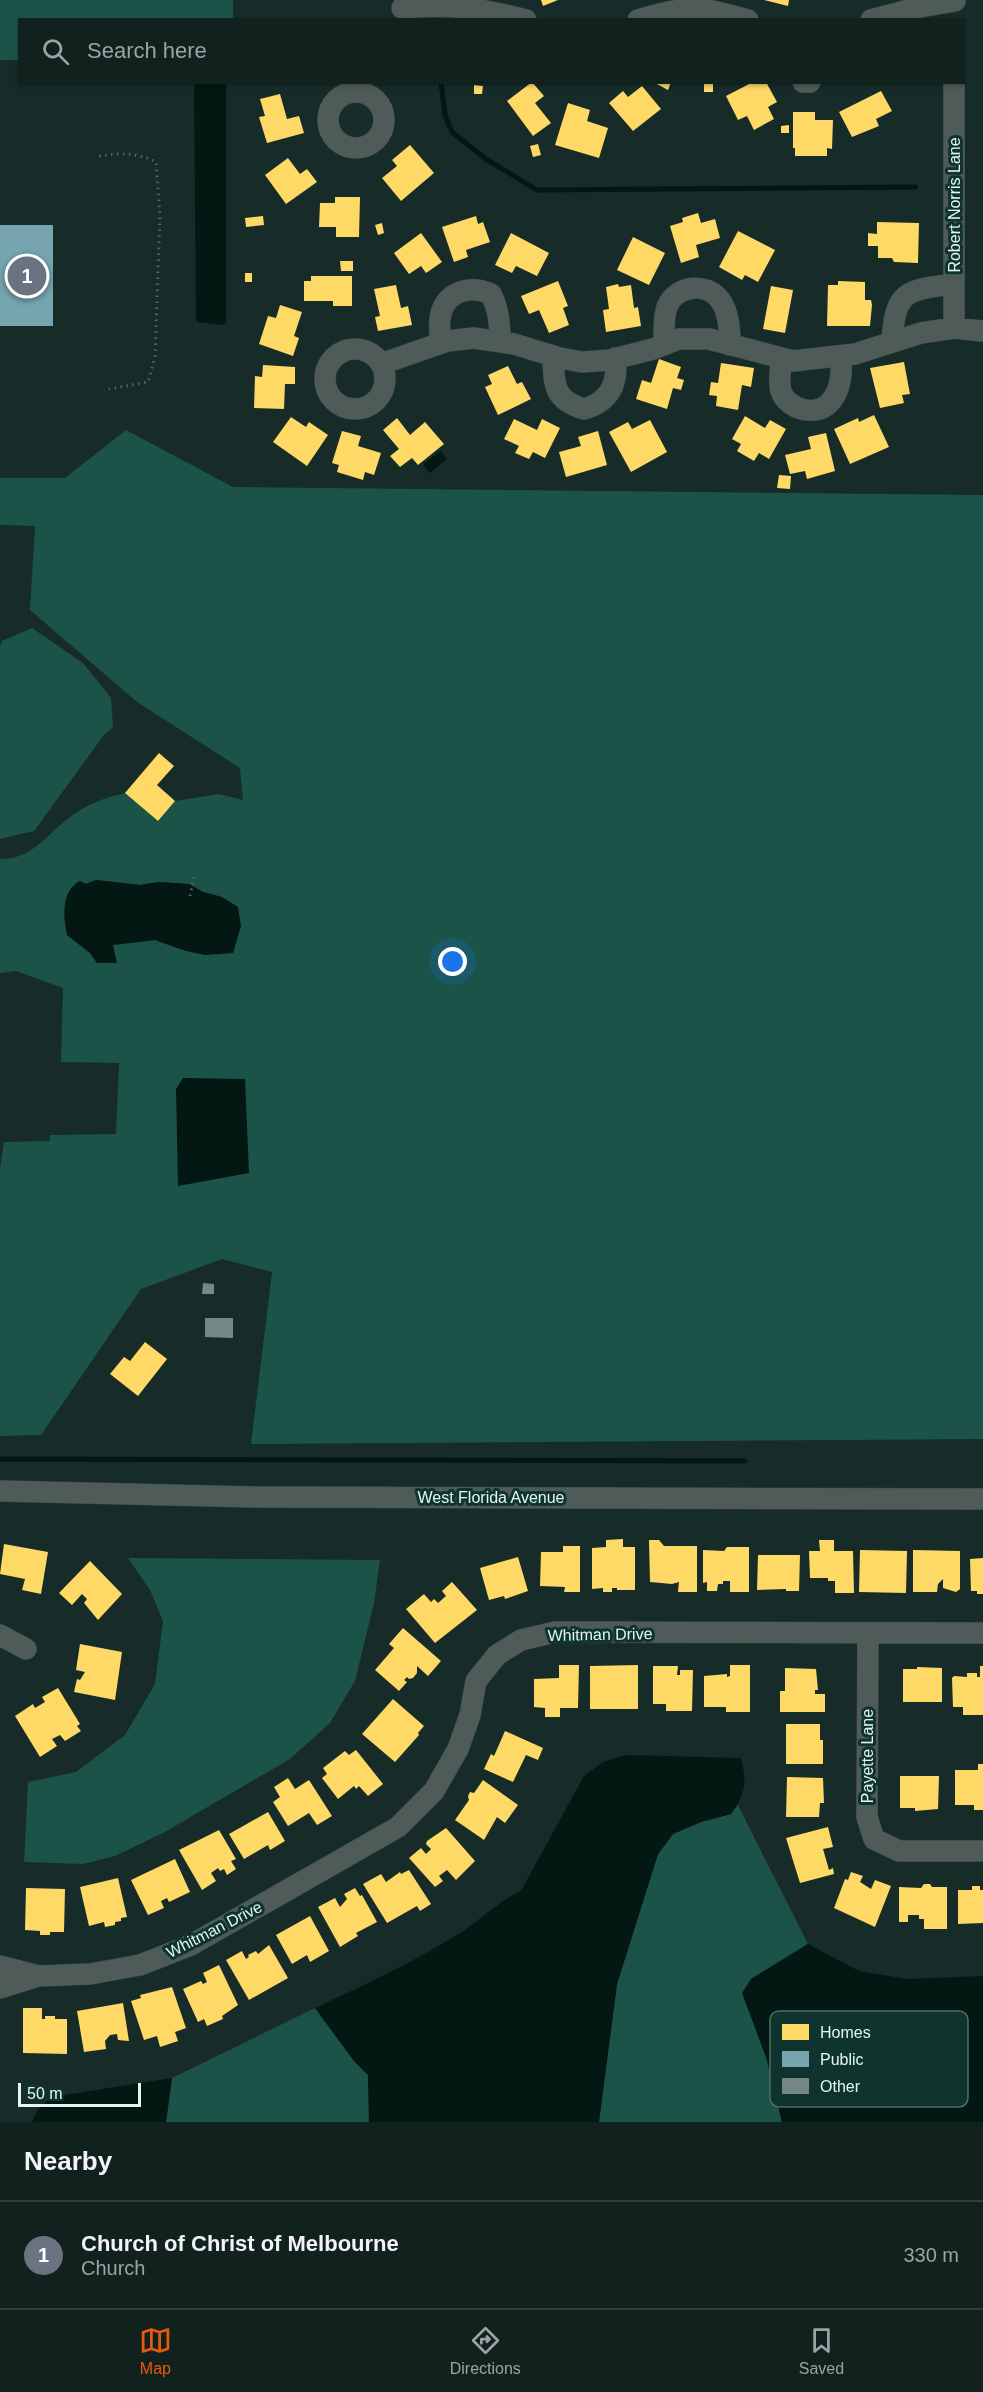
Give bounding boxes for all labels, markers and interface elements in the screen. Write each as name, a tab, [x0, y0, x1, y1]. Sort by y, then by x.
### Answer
search box	[18, 18, 965, 84]
icon: search	[39, 35, 72, 68]
text: Search here	[87, 38, 207, 63]
street label: Robert Norris Lane	[946, 137, 963, 273]
pin: 1	[8, 254, 46, 298]
your location	[438, 947, 467, 976]
street label: West Florida Avenue	[417, 1489, 565, 1506]
street label: Whitman Drive	[547, 1625, 653, 1644]
street label: Payette Lane	[859, 1709, 876, 1803]
street label: Whitman Drive	[164, 1898, 265, 1961]
legend	[770, 2011, 968, 2107]
text: Homes	[820, 2024, 871, 2041]
text: Public	[820, 2051, 864, 2068]
text: Other	[820, 2078, 861, 2095]
scale bar	[18, 2080, 141, 2108]
text: 50 m	[27, 2085, 63, 2102]
text: Nearby	[24, 2146, 112, 2176]
text: Church of Christ of Melbourne	[81, 2231, 399, 2256]
text: 1	[38, 2244, 49, 2266]
text: 330 m	[903, 2244, 959, 2266]
text: Church	[81, 2257, 145, 2279]
tab: Map	[139, 2324, 172, 2378]
tab: Directions	[450, 2324, 521, 2378]
tab: Saved	[799, 2324, 844, 2378]

